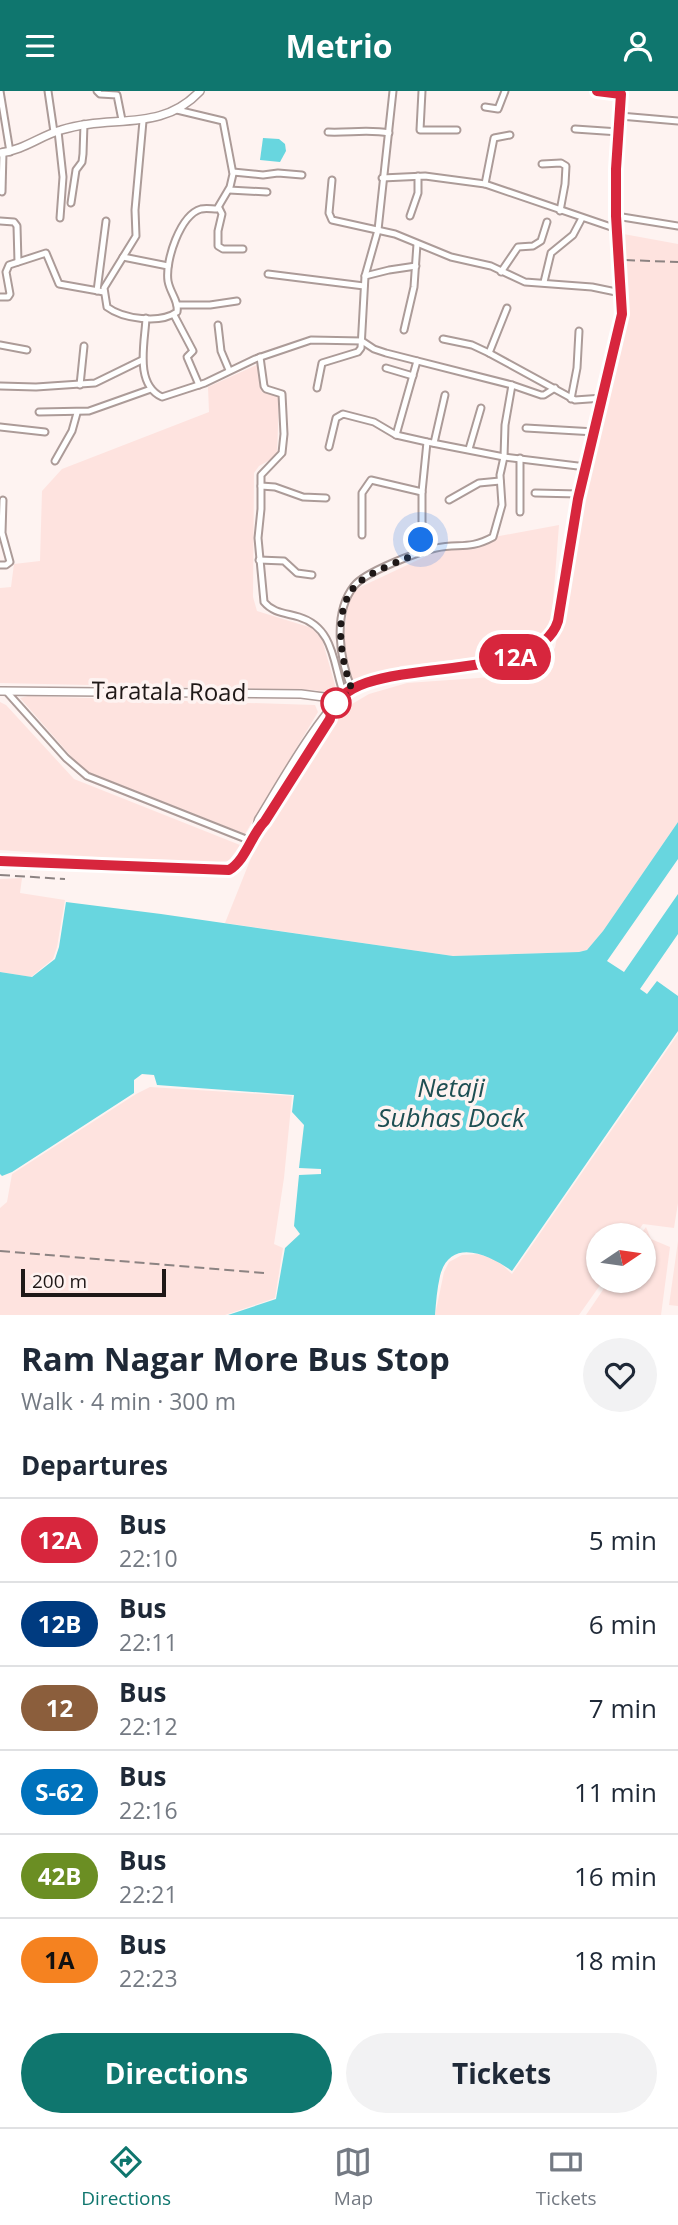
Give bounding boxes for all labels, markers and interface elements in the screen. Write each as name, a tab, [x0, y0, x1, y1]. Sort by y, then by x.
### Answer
text: Metrio	[285, 24, 393, 67]
icon: menu	[21, 27, 59, 65]
icon: person	[619, 27, 657, 65]
your location	[403, 522, 438, 557]
line badge: 12A	[475, 634, 555, 680]
text: 12A	[493, 640, 537, 673]
street label: Taratala Road	[91, 673, 247, 708]
unlabelled marker	[321, 688, 351, 718]
water label: Netaji Subhas Dock	[377, 1069, 526, 1135]
north arrow	[586, 1223, 656, 1293]
map controls	[586, 1223, 656, 1293]
scale bar	[21, 1266, 166, 1298]
text: 200 m	[32, 1268, 87, 1294]
text: Ram Nagar More Bus Stop	[21, 1336, 450, 1381]
button: heart	[583, 1338, 657, 1412]
text: Walk · 4 min · 300 m	[21, 1385, 236, 1417]
text: Departures	[21, 1447, 168, 1483]
text: Bus	[119, 1506, 166, 1542]
text: 5 min	[589, 1522, 657, 1558]
text: 12A	[37, 1523, 82, 1556]
text: 22:10	[119, 1542, 178, 1574]
text: Bus	[119, 1590, 166, 1626]
text: 6 min	[589, 1606, 657, 1642]
text: 12B	[38, 1607, 81, 1640]
text: 22:11	[119, 1626, 178, 1658]
text: Bus	[119, 1674, 166, 1710]
text: 7 min	[589, 1690, 657, 1726]
text: 12	[46, 1691, 73, 1724]
text: 22:12	[119, 1710, 178, 1742]
text: Bus	[119, 1758, 166, 1794]
text: 11 min	[574, 1774, 657, 1810]
text: S-62	[35, 1775, 84, 1808]
text: 22:16	[119, 1794, 178, 1826]
text: Bus	[119, 1842, 166, 1878]
text: 16 min	[574, 1858, 657, 1894]
text: 42B	[38, 1859, 81, 1892]
text: 22:21	[119, 1878, 178, 1910]
text: Bus	[119, 1926, 166, 1962]
text: 18 min	[574, 1942, 657, 1978]
text: 1A	[44, 1943, 75, 1976]
text: 22:23	[119, 1962, 178, 1994]
button: Directions	[21, 2033, 332, 2113]
button: Tickets	[346, 2033, 657, 2113]
tab: Directions	[81, 2143, 171, 2211]
tab: Map	[334, 2143, 373, 2211]
tab: Tickets	[536, 2143, 597, 2211]

